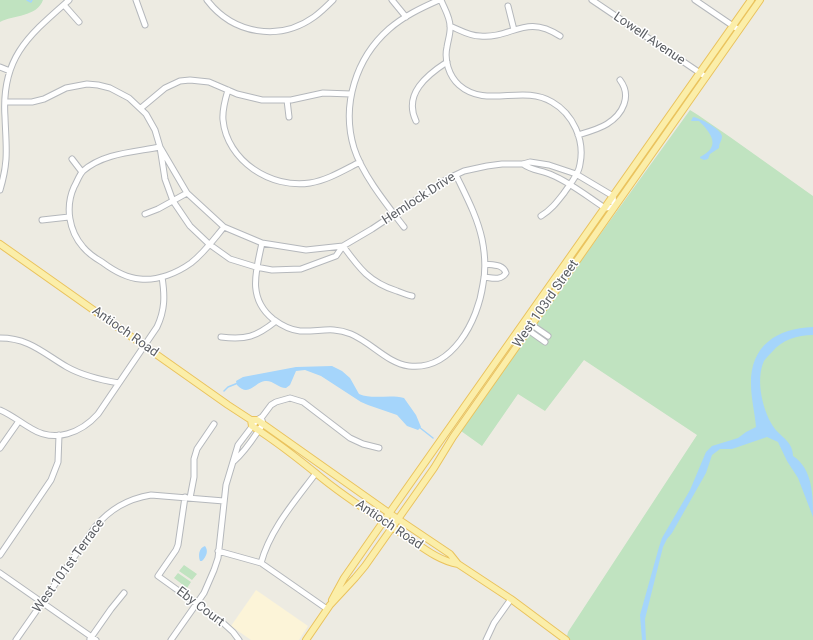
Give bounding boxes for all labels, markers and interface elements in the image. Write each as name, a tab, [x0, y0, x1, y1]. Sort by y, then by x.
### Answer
street label: Lowell Avenue	[610, 9, 688, 69]
street label: Hemlock Drive	[380, 170, 458, 228]
street label: West 103rd Street	[510, 257, 582, 351]
street label: Antioch Road	[89, 303, 161, 361]
street label: Antioch Road	[353, 497, 425, 553]
street label: West 101st Terrace	[30, 516, 108, 616]
street label: Eby Court	[173, 584, 227, 630]

